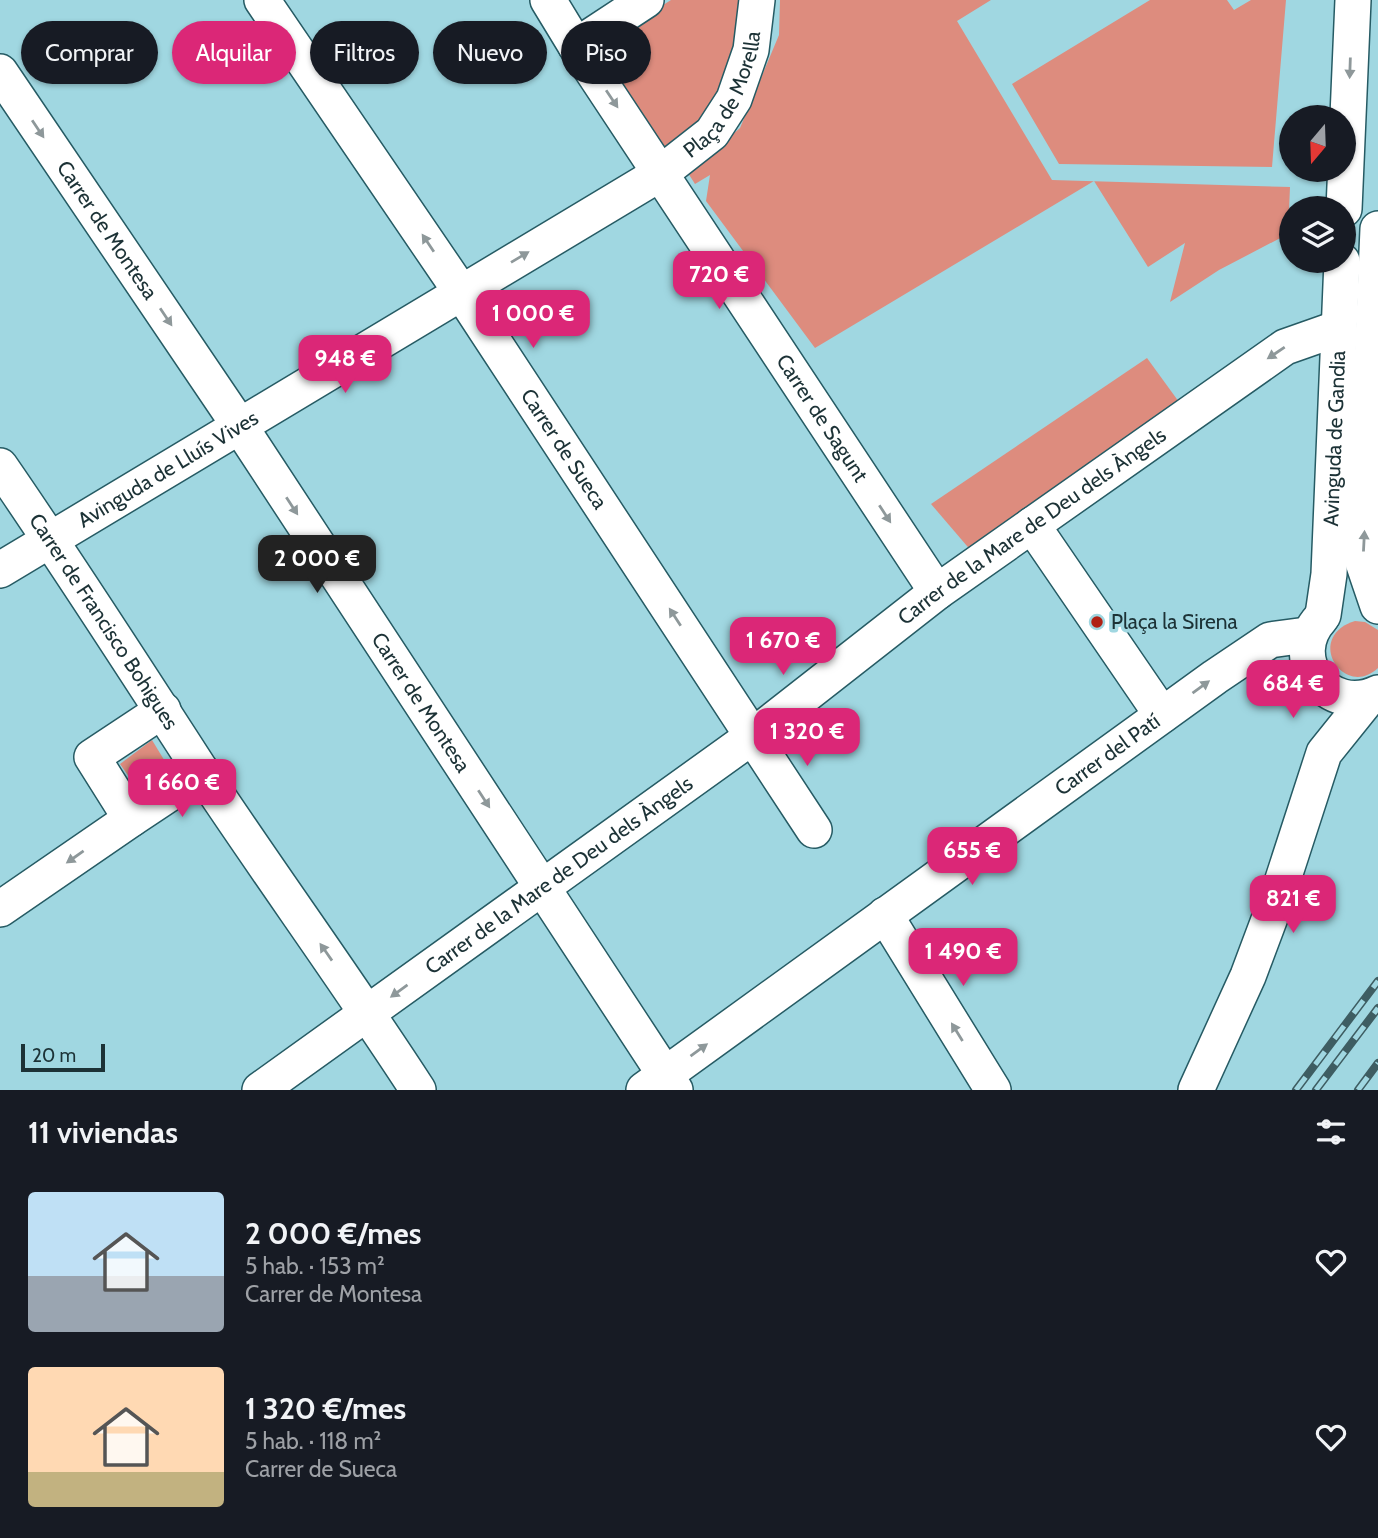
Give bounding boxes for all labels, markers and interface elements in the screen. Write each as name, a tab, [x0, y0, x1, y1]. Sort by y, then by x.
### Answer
chip: Comprar	[21, 21, 158, 84]
chip: Alquilar	[172, 21, 296, 84]
chip: Filtros	[310, 21, 419, 84]
chip: Nuevo	[433, 21, 547, 84]
chip: Piso	[561, 21, 651, 84]
street label: Plaça de Morella	[678, 30, 765, 163]
one-way arrow	[1344, 57, 1355, 79]
one-way arrow	[605, 89, 618, 108]
north arrow	[1279, 105, 1356, 182]
map controls	[1279, 105, 1356, 273]
one-way arrow	[31, 120, 45, 138]
street label: Carrer de Montesa	[52, 156, 163, 304]
button: layers	[1279, 196, 1356, 273]
one-way arrow	[421, 234, 435, 252]
one-way arrow	[511, 251, 530, 263]
pin: 720 €	[670, 252, 768, 311]
text: 720 €	[689, 260, 749, 288]
pin: 1 000 €	[468, 290, 598, 350]
text: 1 000 €	[492, 299, 574, 327]
one-way arrow	[159, 308, 173, 326]
pin: 948 €	[296, 336, 394, 395]
text: 948 €	[314, 344, 376, 372]
one-way arrow	[1267, 346, 1285, 360]
street label: Carrer de Sagunt	[771, 349, 874, 486]
street label: Avinguda de Gandia	[1318, 350, 1350, 527]
street label: Carrer de Sueca	[516, 384, 613, 514]
street label: Avinguda de Lluís Vives	[73, 405, 263, 532]
street label: Carrer de la Mare de Deu dels Àngels	[893, 422, 1171, 630]
one-way arrow	[286, 497, 299, 516]
one-way arrow	[878, 505, 892, 523]
street label: Carrer de Francisco Bohigues	[24, 509, 184, 734]
one-way arrow	[1358, 529, 1369, 551]
pin: 2 000 €	[252, 536, 382, 595]
text: 2 000 €	[274, 544, 360, 572]
one-way arrow	[668, 608, 682, 626]
place label: Plaça la Sirena	[1111, 609, 1238, 634]
marker: Plaça la Sirena	[1089, 614, 1105, 630]
pin: 1 670 €	[718, 618, 848, 677]
text: 1 670 €	[746, 626, 820, 654]
street label: Carrer de Montesa	[366, 628, 476, 777]
pin: 684 €	[1244, 660, 1342, 720]
text: 684 €	[1262, 669, 1324, 697]
one-way arrow	[1192, 680, 1210, 694]
pin: 1 320 €	[742, 708, 872, 768]
street label: Carrer del Patí	[1050, 708, 1165, 801]
text: 1 320 €	[770, 717, 844, 745]
pin: 1 660 €	[117, 760, 247, 819]
text: 1 660 €	[144, 768, 220, 796]
street label: Carrer de la Mare de Deu dels Àngels	[420, 770, 697, 979]
one-way arrow	[478, 789, 491, 809]
pin: 655 €	[923, 828, 1021, 887]
text: 655 €	[943, 836, 1001, 864]
one-way arrow	[66, 850, 84, 864]
pin: 821 €	[1244, 876, 1342, 935]
text: 821 €	[1266, 884, 1320, 912]
pin: 1 490 €	[898, 928, 1028, 988]
text: 1 490 €	[924, 937, 1002, 965]
one-way arrow	[319, 943, 333, 961]
one-way arrow	[389, 984, 408, 998]
one-way arrow	[950, 1022, 963, 1042]
scale bar	[21, 1041, 105, 1073]
one-way arrow	[690, 1043, 708, 1057]
text: 20 m	[32, 1044, 76, 1067]
icon: filters	[1312, 1113, 1350, 1151]
text: 11 viviendas	[28, 1114, 178, 1151]
text: 2 000 €/mes	[245, 1215, 421, 1252]
icon: home	[84, 1220, 168, 1304]
icon: heart	[1312, 1243, 1350, 1281]
text: 5 hab. · 153 m²	[245, 1252, 385, 1280]
text: Carrer de Montesa	[245, 1280, 422, 1308]
text: 1 320 €/mes	[245, 1390, 406, 1427]
icon: home	[84, 1395, 168, 1479]
icon: heart	[1312, 1418, 1350, 1456]
text: 5 hab. · 118 m²	[245, 1427, 381, 1455]
text: Carrer de Sueca	[245, 1455, 397, 1483]

